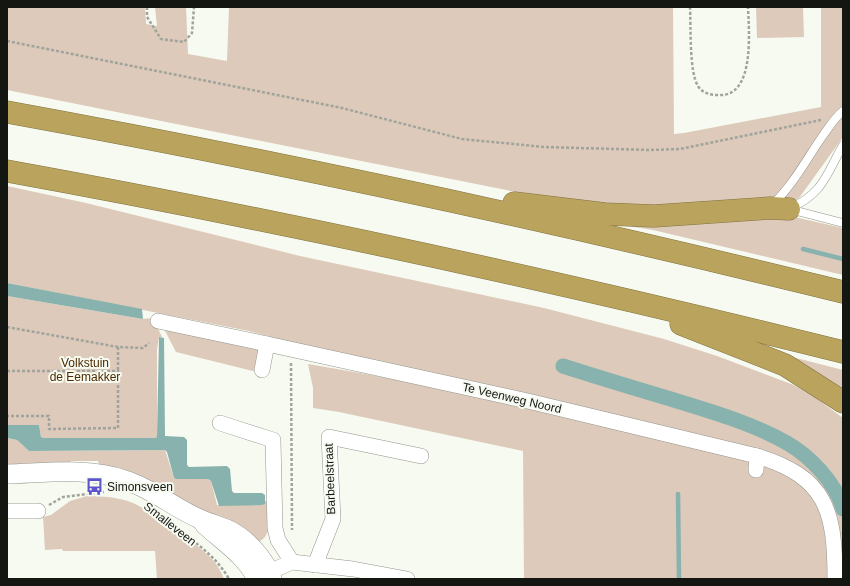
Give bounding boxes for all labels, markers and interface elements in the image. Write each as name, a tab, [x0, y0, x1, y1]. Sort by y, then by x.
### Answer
park label: Volkstuin de Eemakker	[50, 356, 120, 384]
street label: Te Veenweg Noord	[461, 380, 563, 416]
street label: Barbeelstraat	[322, 442, 338, 515]
bus stop icon: Simonsveen	[84, 477, 104, 497]
place label: Simonsveen	[107, 480, 173, 494]
street label: Smalleveen	[141, 499, 199, 549]

